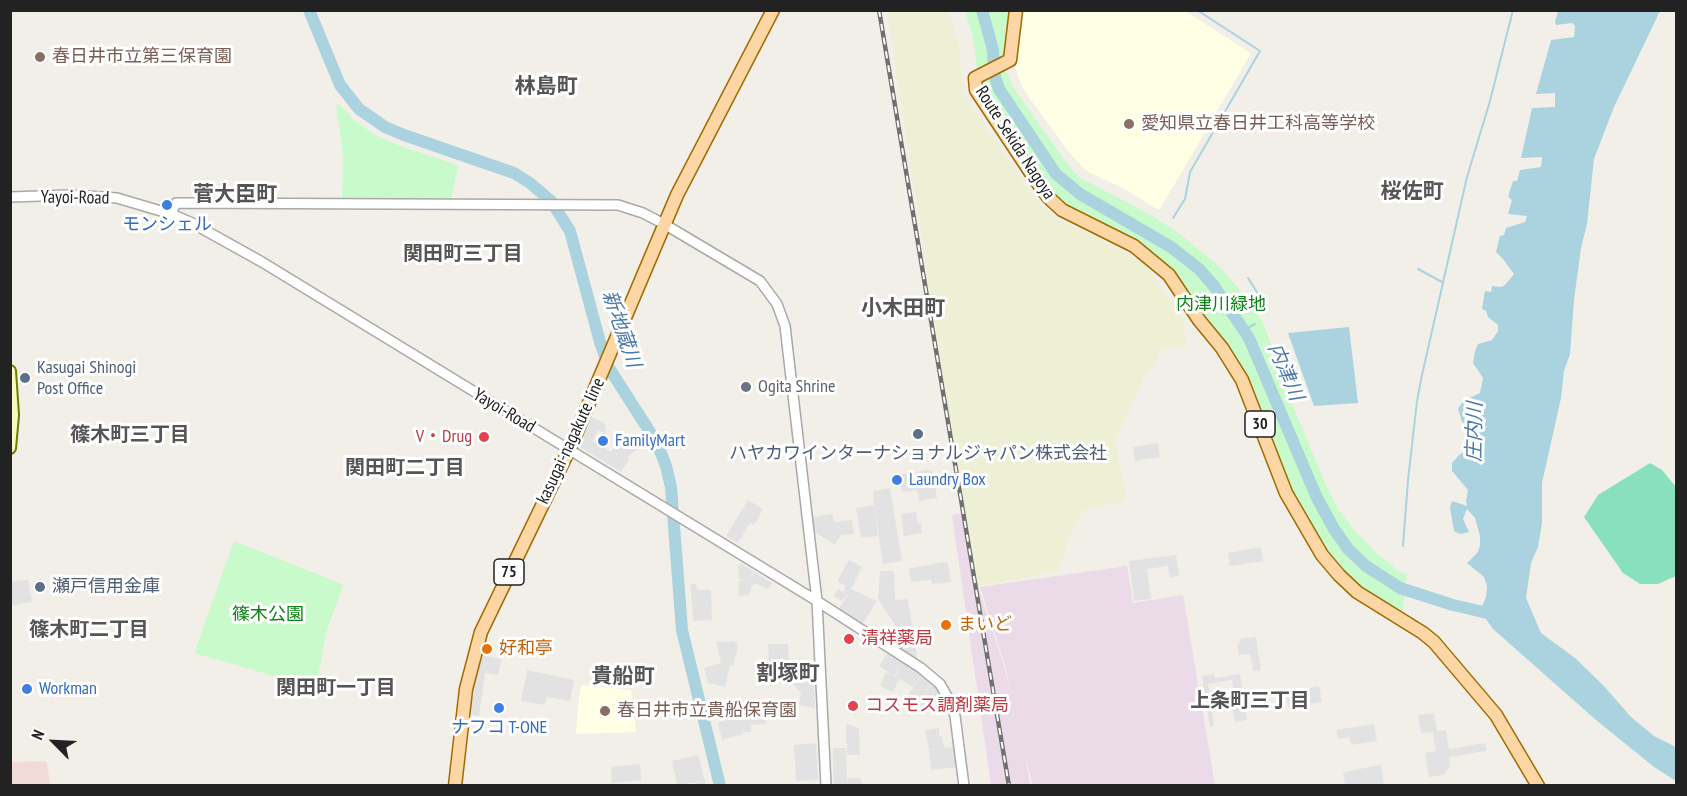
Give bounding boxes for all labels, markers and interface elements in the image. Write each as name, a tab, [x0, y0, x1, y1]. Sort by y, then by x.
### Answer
place label: 春日井市立第三保育園	[52, 46, 232, 68]
marker: 春日井市立第三保育園	[33, 50, 47, 64]
district label: 林島町	[515, 74, 577, 100]
street label: Route Sekida Nagoya	[970, 82, 1060, 204]
place label: 愛知県立春日井工科高等学校	[1141, 113, 1375, 135]
marker: 愛知県立春日井工科高等学校	[1122, 117, 1136, 131]
district label: 桜佐町	[1381, 179, 1443, 205]
district label: 菅大臣町	[193, 182, 277, 208]
street label: Yayoi-Road	[40, 187, 110, 209]
marker: モンシェル	[160, 198, 174, 212]
place label: モンシェル	[122, 214, 212, 236]
district label: 関田町三丁目	[403, 242, 523, 266]
water label: 新地蔵川	[597, 287, 645, 371]
park label: 内津川緑地	[1176, 294, 1266, 316]
district label: 小木田町	[861, 296, 945, 322]
water label: 内津川	[1262, 340, 1308, 404]
place label: Kasugai Shinogi Post Office	[37, 357, 136, 400]
marker: Kasugai Shinogi Post Office	[18, 371, 32, 385]
street label: kasugai-nagakute line	[532, 375, 610, 507]
place label: Ogita Shrine	[758, 376, 835, 398]
marker: Ogita Shrine	[739, 380, 753, 394]
street label: Yayoi-Road	[469, 384, 539, 438]
water label: 庄内川	[1462, 402, 1488, 462]
road number: 30	[1245, 411, 1275, 437]
district label: 篠木町三丁目	[70, 423, 190, 447]
place label: V・Drug	[416, 426, 472, 448]
marker: ハヤカワインターナショナルジャパン株式会社	[911, 427, 925, 441]
marker: V・Drug	[477, 430, 491, 444]
place label: FamilyMart	[615, 430, 685, 452]
marker: FamilyMart	[596, 434, 610, 448]
place label: ハヤカワインターナショナルジャパン株式会社	[729, 443, 1107, 465]
district label: 関田町二丁目	[345, 456, 465, 480]
place label: Laundry Box	[909, 469, 986, 491]
marker: Laundry Box	[890, 473, 904, 487]
road number: 75	[494, 559, 524, 585]
place label: 瀬戸信用金庫	[52, 576, 160, 598]
marker: 瀬戸信用金庫	[33, 580, 47, 594]
park label: 篠木公園	[232, 604, 304, 626]
place label: まいど	[958, 614, 1012, 636]
district label: 篠木町二丁目	[29, 618, 149, 642]
marker: まいど	[939, 618, 953, 632]
place label: 清祥薬局	[861, 628, 933, 650]
marker: 清祥薬局	[842, 632, 856, 646]
place label: 好和亭	[499, 638, 553, 660]
marker: 好和亭	[480, 642, 494, 656]
district label: 割塚町	[757, 661, 819, 687]
district label: 貴船町	[592, 664, 654, 690]
district label: 関田町一丁目	[276, 676, 396, 700]
place label: Workman	[39, 678, 97, 700]
marker: Workman	[20, 682, 34, 696]
district label: 上条町三丁目	[1190, 689, 1310, 713]
place label: コスモス調剤薬局	[865, 695, 1009, 717]
marker: コスモス調剤薬局	[846, 699, 860, 713]
place label: 春日井市立貴船保育園	[617, 700, 797, 722]
marker: ナフコ T-ONE	[492, 701, 506, 715]
marker: 春日井市立貴船保育園	[598, 704, 612, 718]
north arrow	[24, 712, 84, 772]
place label: ナフコ T-ONE	[451, 717, 547, 739]
text: N	[27, 727, 48, 743]

